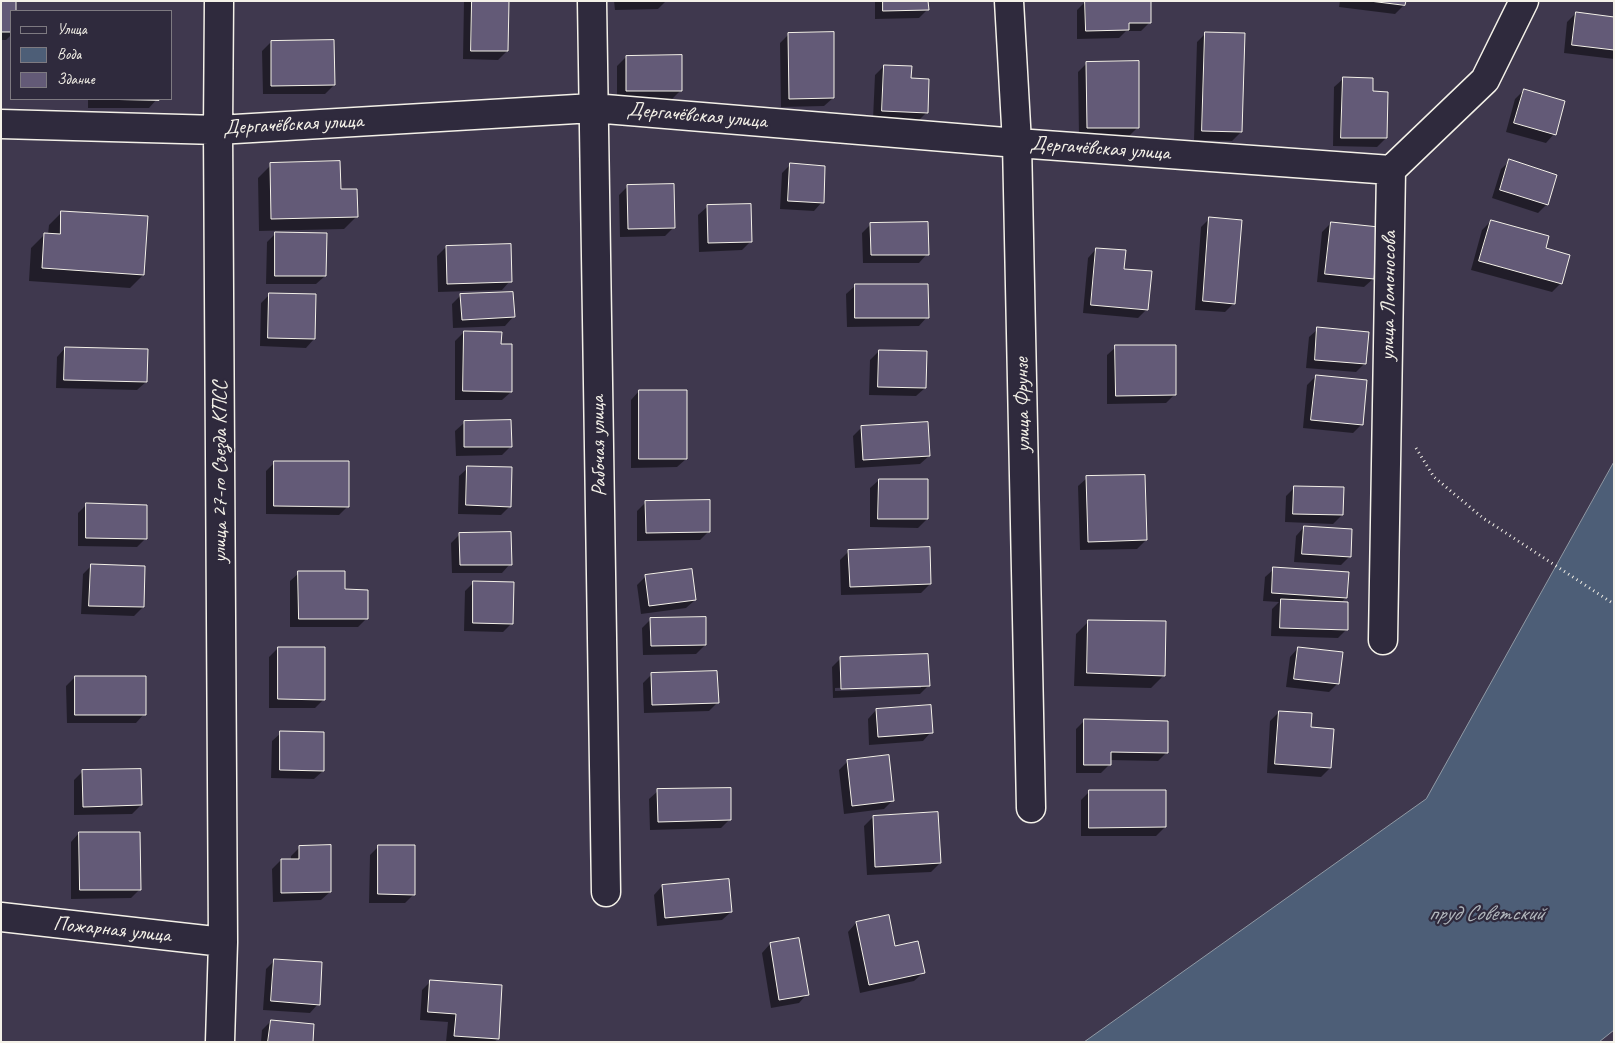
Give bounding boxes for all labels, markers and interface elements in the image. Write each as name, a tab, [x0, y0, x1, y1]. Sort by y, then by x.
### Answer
legend	[10, 10, 172, 100]
text: Улица	[57, 20, 87, 39]
text: Вода	[57, 45, 81, 64]
text: Здание	[57, 70, 95, 89]
street label: Дергачёвская улица	[626, 97, 768, 135]
street label: Дергачёвская улица	[222, 109, 364, 141]
street label: Дергачёвская улица	[1029, 132, 1171, 166]
street label: улица Ломоносова	[1375, 231, 1403, 361]
street label: улица Фрунзе	[1010, 357, 1036, 453]
street label: улица 27-го Съезда КПСС	[207, 381, 233, 563]
street label: Рабочая улица	[586, 395, 612, 497]
water label: пруд Советский	[1428, 901, 1544, 927]
street label: Пожарная улица	[52, 911, 172, 949]

